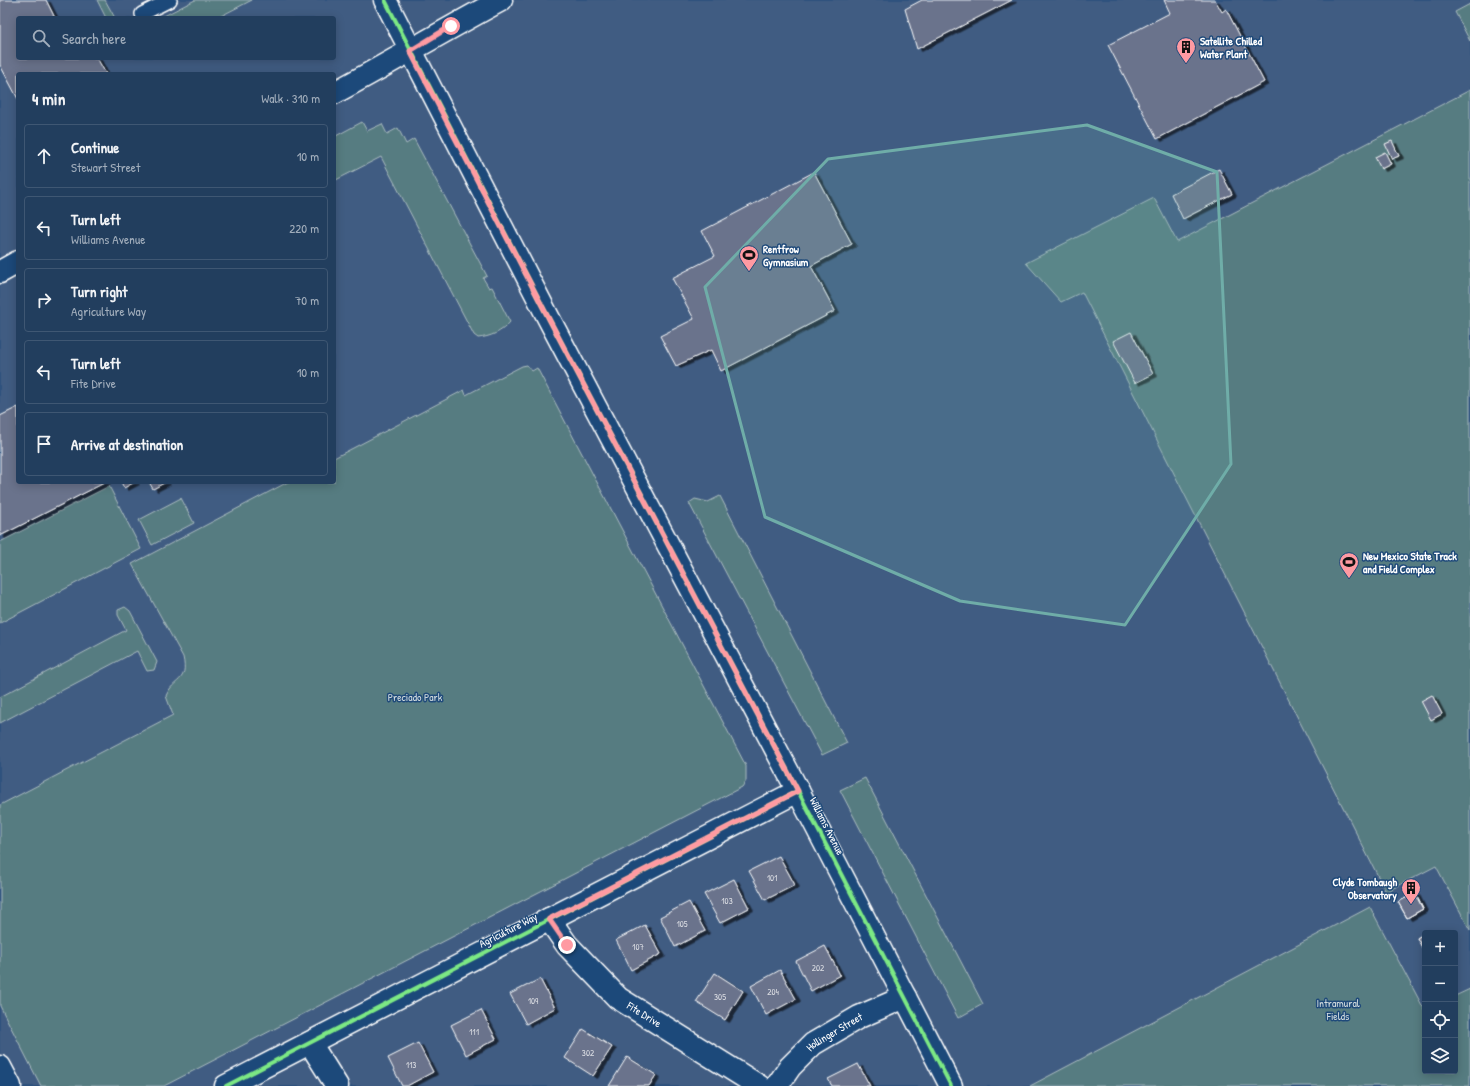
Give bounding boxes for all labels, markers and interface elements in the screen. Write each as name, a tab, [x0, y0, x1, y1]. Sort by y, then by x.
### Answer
search box	[16, 16, 336, 60]
route start	[442, 17, 460, 35]
icon: search	[30, 27, 52, 49]
text: Search here	[62, 28, 126, 49]
place label: Satellite Chilled Water Plant	[1200, 34, 1263, 61]
building icon: Satellite Chilled Water Plant	[1175, 36, 1197, 64]
text: 4 min	[32, 87, 65, 110]
text: Walk · 310 m	[261, 89, 320, 107]
text: Continue	[71, 137, 119, 158]
icon: ahead	[33, 145, 55, 167]
text: 10 m	[297, 147, 319, 165]
text: Stewart Street	[71, 158, 140, 176]
text: Turn left	[71, 209, 121, 230]
icon: left	[33, 217, 55, 239]
text: 220 m	[289, 219, 319, 237]
text: Williams Avenue	[71, 230, 145, 248]
place label: Rentfrow Gymnasium	[763, 242, 809, 270]
sports icon: Rentfrow Gymnasium	[738, 244, 760, 272]
text: Turn right	[71, 281, 127, 302]
icon: right	[33, 289, 55, 311]
text: 70 m	[295, 291, 319, 309]
text: Agriculture Way	[71, 302, 146, 320]
text: Turn left	[71, 353, 121, 374]
icon: left	[33, 361, 55, 383]
text: 10 m	[297, 363, 319, 381]
text: Fite Drive	[71, 374, 116, 392]
icon: arrive	[33, 433, 55, 455]
text: Arrive at destination	[71, 434, 183, 455]
place label: New Mexico State Track and Field Complex	[1363, 549, 1457, 577]
sports icon: New Mexico State Track and Field Complex	[1338, 551, 1360, 579]
park label: Preciado Park	[388, 690, 443, 704]
street label: Williams Avenue	[806, 795, 848, 858]
house number: 101	[767, 872, 777, 884]
place label: Clyde Tombaugh Observatory	[1332, 875, 1397, 903]
building icon: Clyde Tombaugh Observatory	[1400, 877, 1422, 905]
house number: 103	[721, 895, 733, 907]
street label: Agriculture Way	[476, 909, 540, 951]
house number: 105	[676, 918, 688, 930]
map controls	[1422, 930, 1458, 1074]
button: +	[1422, 930, 1458, 966]
route end	[558, 936, 576, 954]
house number: 107	[632, 941, 644, 953]
house number: 202	[812, 962, 825, 974]
button: −	[1422, 966, 1458, 1002]
house number: 204	[767, 986, 779, 998]
house number: 305	[714, 991, 726, 1003]
house number: 109	[528, 995, 539, 1007]
park label: Intramural Fields	[1316, 996, 1360, 1023]
street label: Fite Drive	[623, 998, 665, 1031]
button: locate	[1422, 1002, 1458, 1038]
street label: Hollinger Street	[803, 1009, 865, 1054]
house number: 111	[469, 1026, 479, 1038]
button: layers	[1422, 1038, 1458, 1074]
house number: 302	[582, 1047, 595, 1059]
house number: 113	[406, 1059, 416, 1071]

